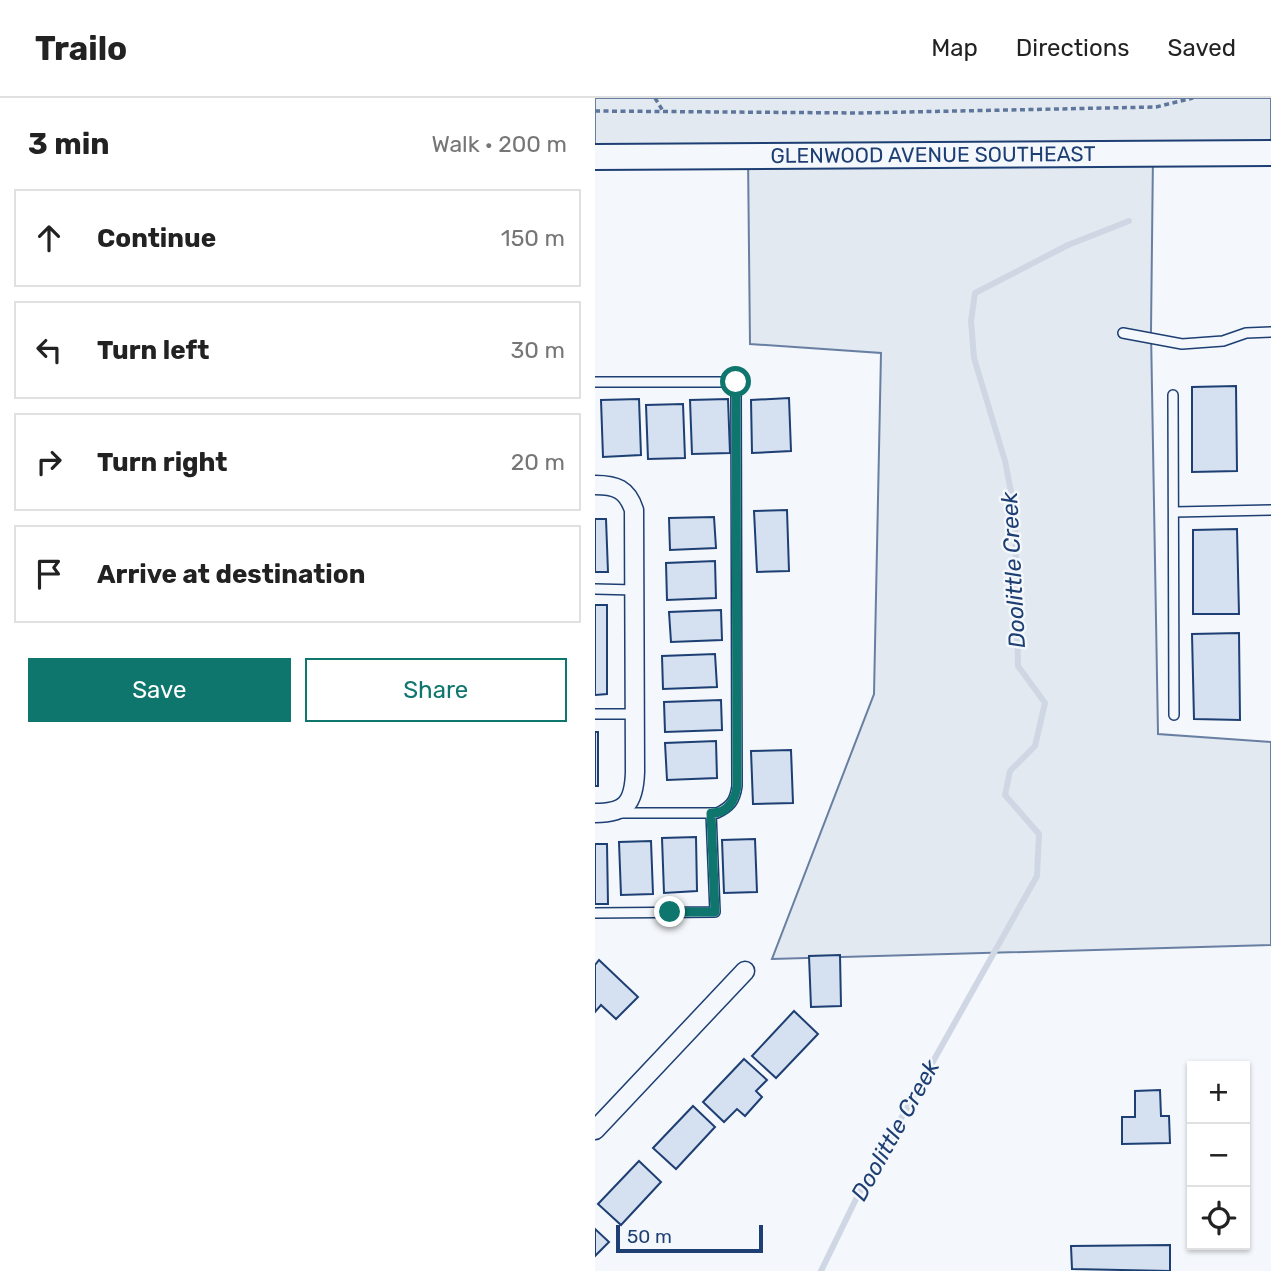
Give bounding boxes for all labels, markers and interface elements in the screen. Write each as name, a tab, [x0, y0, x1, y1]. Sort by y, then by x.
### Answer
text: Trailo	[35, 29, 127, 68]
text: Map	[931, 34, 978, 62]
text: Directions	[1016, 34, 1129, 62]
text: Saved	[1167, 34, 1236, 62]
text: 3 min	[28, 126, 110, 162]
text: Walk · 200 m	[432, 130, 567, 158]
street label: GLENWOOD AVENUE SOUTHEAST	[770, 141, 1096, 168]
icon: ahead	[30, 219, 68, 257]
text: Continue	[97, 223, 216, 254]
text: 150 m	[501, 224, 565, 252]
icon: left	[30, 331, 68, 369]
text: Turn left	[97, 335, 209, 366]
text: 30 m	[510, 336, 565, 364]
route start	[720, 366, 751, 397]
icon: right	[30, 443, 68, 481]
text: Turn right	[97, 447, 227, 478]
text: 20 m	[511, 448, 565, 476]
water label: Doolittle Creek	[995, 490, 1031, 649]
icon: arrive	[30, 555, 68, 593]
text: Arrive at destination	[97, 559, 365, 590]
button: Save	[28, 658, 291, 722]
button: Share	[305, 658, 567, 722]
route end	[654, 896, 685, 927]
water label: Doolittle Creek	[845, 1054, 946, 1205]
map controls	[1187, 1061, 1250, 1250]
button: +	[1187, 1061, 1250, 1124]
button: −	[1187, 1124, 1250, 1187]
button: locate	[1187, 1187, 1250, 1250]
scale bar	[616, 1222, 763, 1254]
text: 50 m	[627, 1225, 672, 1248]

